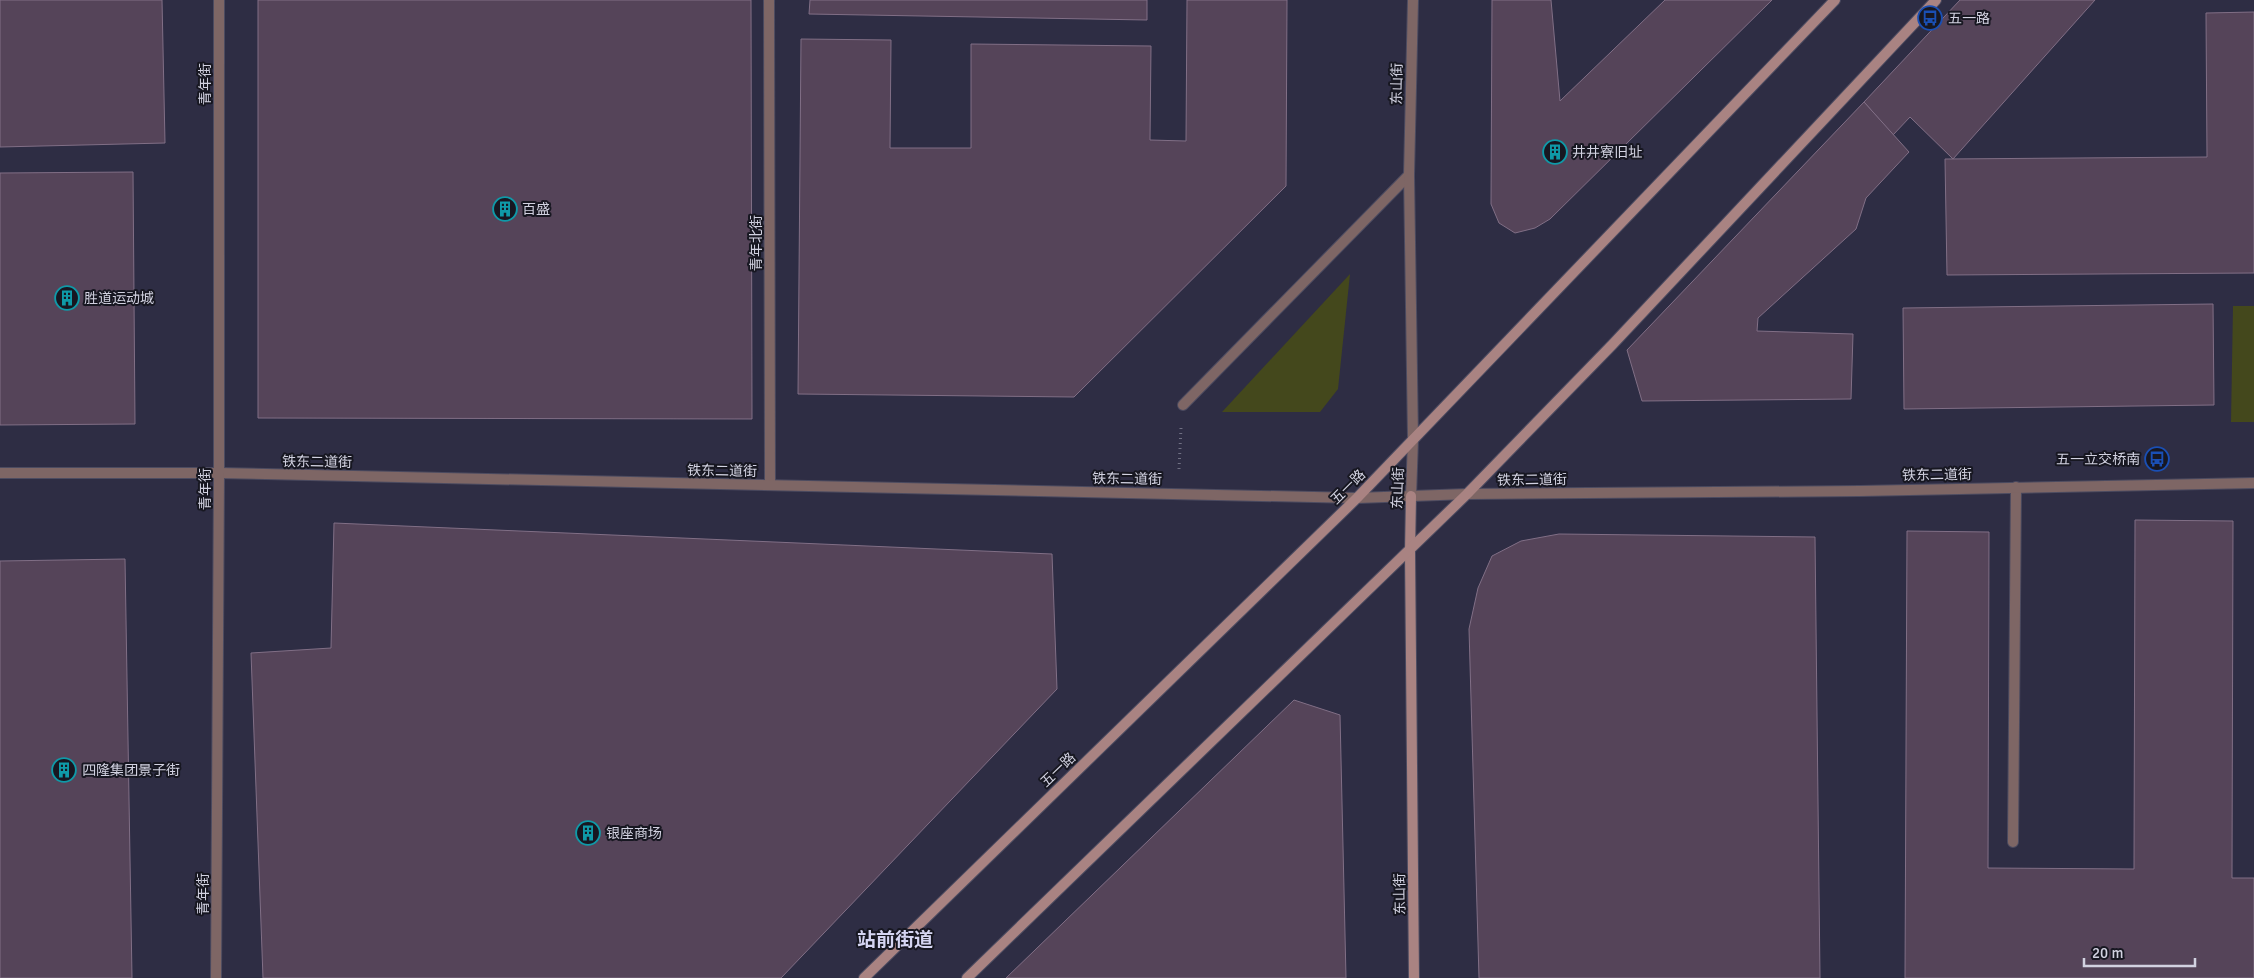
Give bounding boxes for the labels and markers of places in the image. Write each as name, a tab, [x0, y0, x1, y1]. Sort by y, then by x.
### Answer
bus stop icon: 五一路	[1917, 5, 1943, 31]
place label: 五一路	[1948, 10, 1990, 27]
building icon: 井井寮旧址	[1542, 139, 1568, 165]
place label: 井井寮旧址	[1572, 144, 1642, 161]
building icon: 百盛	[492, 196, 518, 222]
place label: 百盛	[522, 201, 550, 218]
building icon: 胜道运动城	[54, 285, 80, 311]
place label: 胜道运动城	[84, 290, 154, 307]
bus stop icon: 五一立交桥南	[2144, 446, 2170, 472]
place label: 五一立交桥南	[2056, 451, 2140, 468]
building icon: 四隆集团景子街	[51, 757, 77, 783]
place label: 四隆集团景子街	[82, 762, 180, 779]
building icon: 银座商场	[575, 820, 601, 846]
place label: 银座商场	[606, 825, 662, 842]

